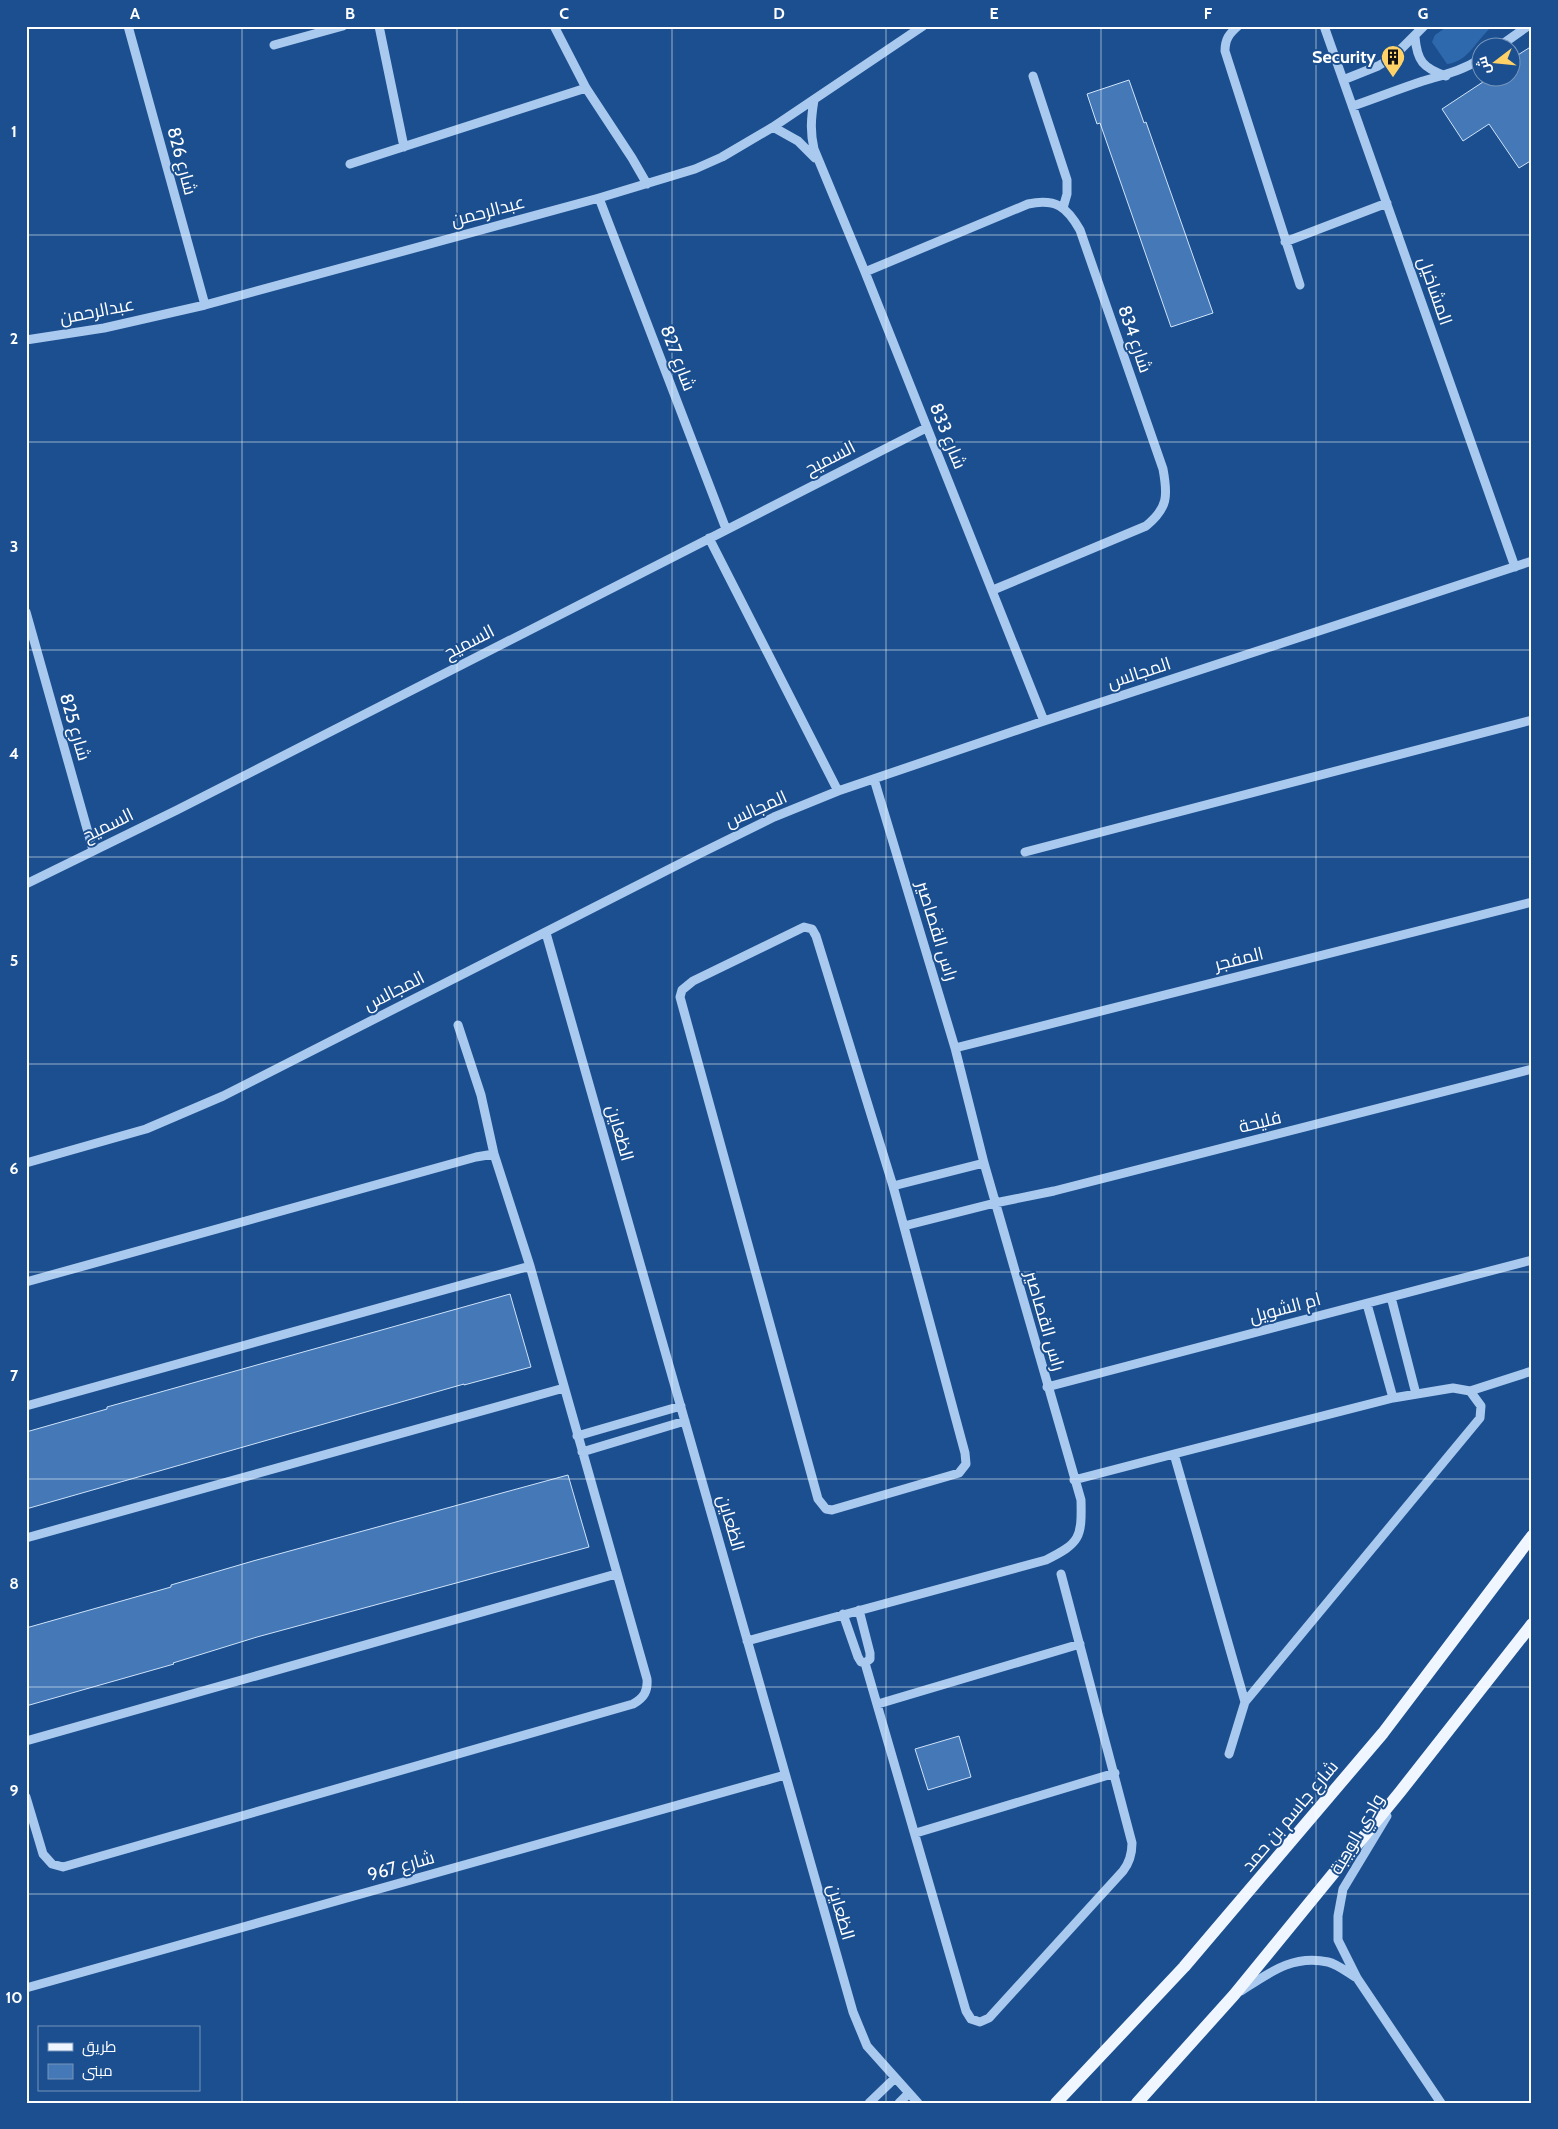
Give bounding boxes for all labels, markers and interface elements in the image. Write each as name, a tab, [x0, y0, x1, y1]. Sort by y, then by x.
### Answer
text: A	[130, 4, 140, 23]
text: B	[345, 4, 355, 23]
text: C	[559, 4, 569, 23]
text: D	[773, 4, 785, 23]
text: E	[989, 4, 999, 23]
text: F	[1204, 4, 1213, 23]
text: G	[1418, 4, 1428, 23]
north arrow	[1470, 38, 1520, 88]
building icon: Security	[1380, 44, 1406, 78]
place label: Security	[1312, 46, 1376, 68]
text: ش	[1472, 54, 1495, 77]
text: 1	[11, 122, 17, 141]
street label: شارع 826	[161, 125, 202, 198]
street label: عبدالرحمن	[449, 191, 527, 231]
street label: المشاخيل	[1413, 254, 1457, 328]
street label: عبدالرحمن	[58, 293, 136, 329]
street label: شارع 834	[1112, 302, 1157, 376]
street label: شارع 827	[655, 322, 701, 394]
text: 2	[10, 329, 18, 348]
street label: شارع 833	[924, 400, 971, 473]
street label: السميح	[801, 436, 860, 481]
text: 3	[10, 537, 18, 556]
street label: السميح	[440, 620, 499, 665]
street label: المجالس	[1104, 652, 1174, 694]
street label: شارع 825	[54, 691, 95, 763]
text: 4	[9, 744, 19, 763]
street label: المجالس	[722, 786, 790, 832]
street label: السميح	[79, 803, 138, 848]
street label: راس القصاصير	[911, 878, 963, 983]
street label: المفجر	[1211, 942, 1266, 976]
text: 5	[10, 951, 18, 970]
street label: المجالس	[360, 966, 428, 1016]
street label: الظعاين	[602, 1102, 638, 1164]
street label: فليحة	[1236, 1106, 1284, 1138]
text: 6	[10, 1159, 19, 1178]
street label: راس القصاصير	[1020, 1268, 1070, 1373]
street label: ام الشويل	[1247, 1288, 1323, 1329]
text: 7	[10, 1366, 19, 1385]
street label: الظعاين	[713, 1492, 749, 1554]
text: 8	[9, 1574, 19, 1593]
street label: شارع جاسم بن حمد	[1237, 1756, 1344, 1877]
text: 9	[10, 1781, 19, 1800]
street label: وادي الوجبة	[1325, 1790, 1391, 1880]
street label: شارع 967	[365, 1846, 437, 1887]
street label: الظعاين	[823, 1881, 859, 1943]
text: 10	[5, 1988, 23, 2007]
legend	[38, 2026, 200, 2092]
text: طريق	[82, 2038, 116, 2057]
text: مبنى	[82, 2062, 113, 2081]

